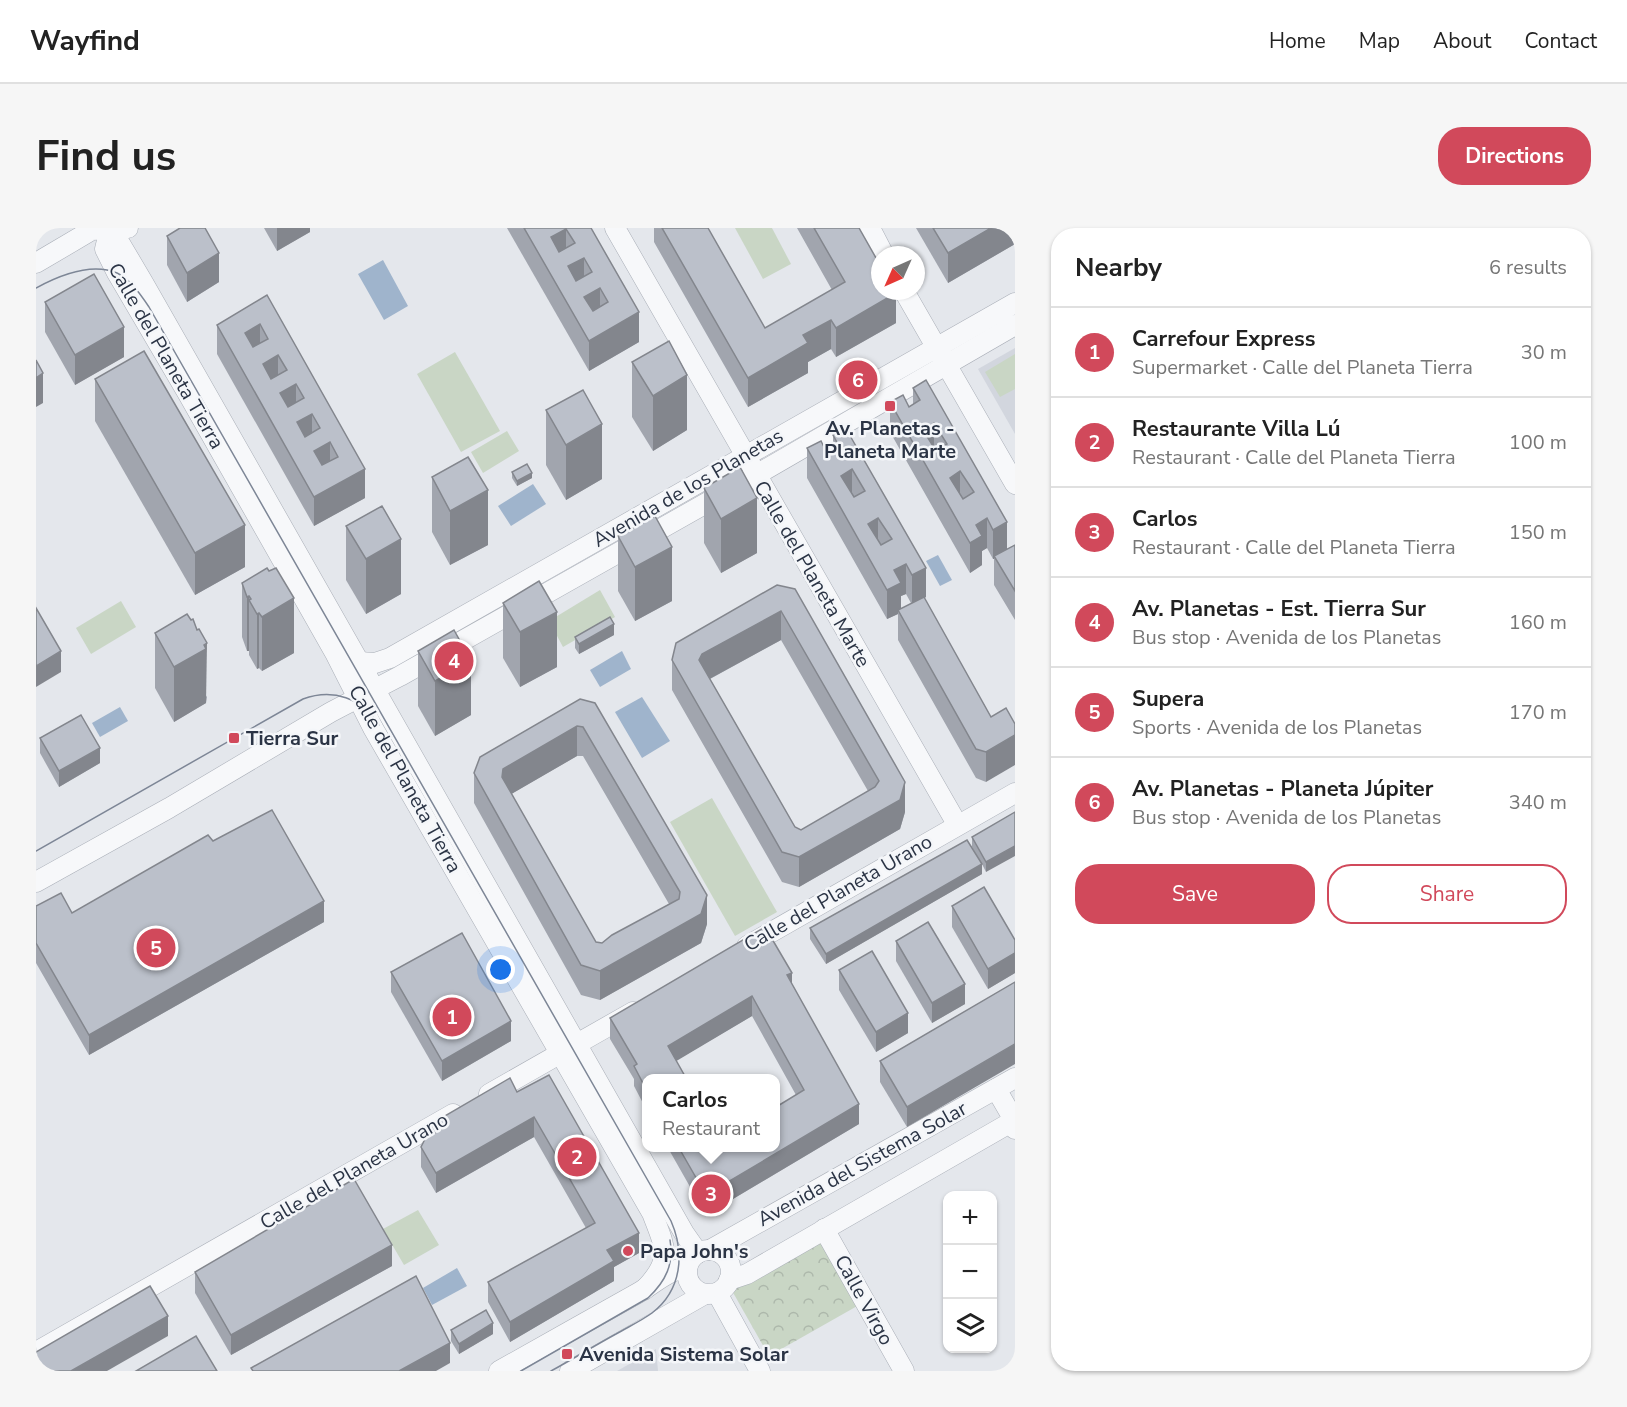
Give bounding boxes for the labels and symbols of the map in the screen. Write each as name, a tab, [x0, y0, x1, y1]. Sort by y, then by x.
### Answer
north arrow	[871, 246, 925, 300]
street label: Calle del Planeta Tierra	[102, 258, 230, 454]
pin: 6	[838, 358, 878, 402]
marker: Av. Planetas - Planeta Marte	[883, 399, 897, 413]
place label: Av. Planetas - Planeta Marte	[824, 415, 956, 465]
street label: Avenida de los Planetas	[588, 422, 788, 554]
street label: Calle del Planeta Marte	[747, 476, 877, 672]
pin: 4	[434, 638, 474, 684]
street label: Calle del Planeta Tierra	[342, 680, 468, 878]
place label: Tierra Sur	[246, 725, 338, 752]
marker: Tierra Sur	[227, 731, 241, 745]
street label: Calle del Planeta Urano	[739, 828, 937, 958]
pin: 5	[136, 926, 176, 970]
your location	[486, 955, 515, 984]
pin: 1	[432, 994, 472, 1040]
street label: Avenida del Sistema Solar	[752, 1095, 972, 1233]
street label: Calle del Planeta Urano	[255, 1106, 453, 1236]
pin: 2	[558, 1134, 596, 1180]
pin: 3	[692, 1172, 730, 1216]
place label: Papa John's	[640, 1238, 749, 1265]
marker: Papa John's	[621, 1244, 635, 1258]
street label: Calle Virgo	[828, 1250, 900, 1350]
place label: Avenida Sistema Solar	[579, 1341, 789, 1368]
marker: Avenida Sistema Solar	[560, 1347, 574, 1361]

